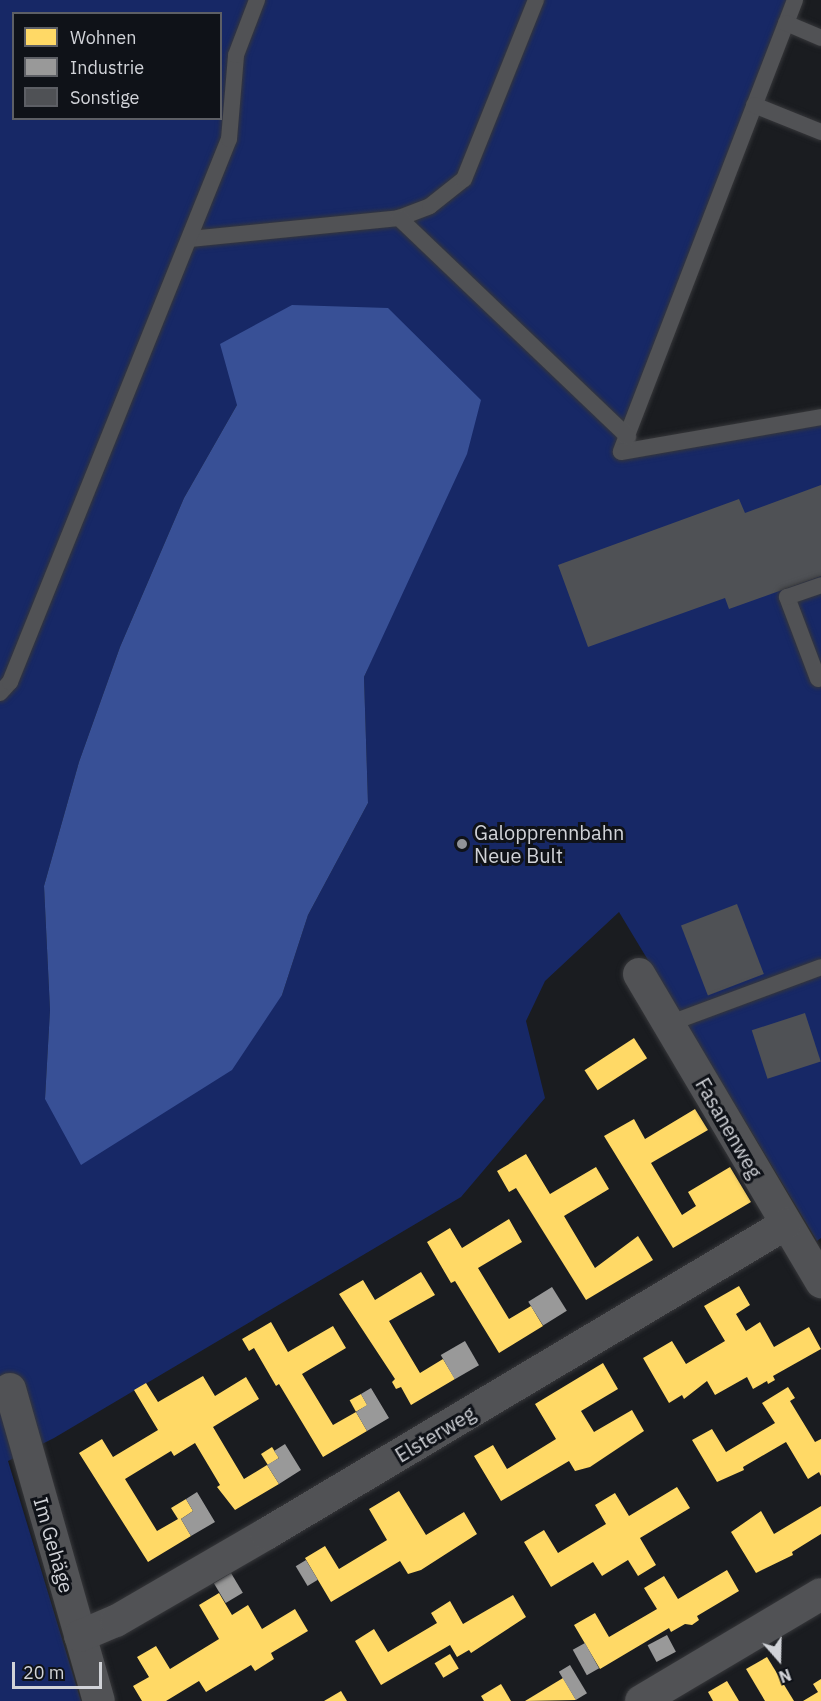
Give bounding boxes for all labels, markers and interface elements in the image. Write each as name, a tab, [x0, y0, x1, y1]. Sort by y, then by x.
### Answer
legend	[12, 12, 222, 120]
text: Wohnen	[70, 26, 136, 49]
text: Industrie	[70, 56, 144, 79]
text: Sonstige	[70, 86, 140, 109]
place label: Galopprennbahn Neue Bult	[474, 820, 624, 867]
marker: Galopprennbahn Neue Bult	[455, 837, 469, 851]
street label: Fasanenweg	[691, 1074, 767, 1182]
street label: Elsterweg	[391, 1401, 479, 1467]
street label: Im Gehäge	[29, 1494, 79, 1596]
north arrow	[749, 1629, 809, 1689]
scale bar	[15, 1650, 105, 1688]
text: 20 m	[23, 1661, 65, 1684]
text: N	[776, 1665, 794, 1687]

